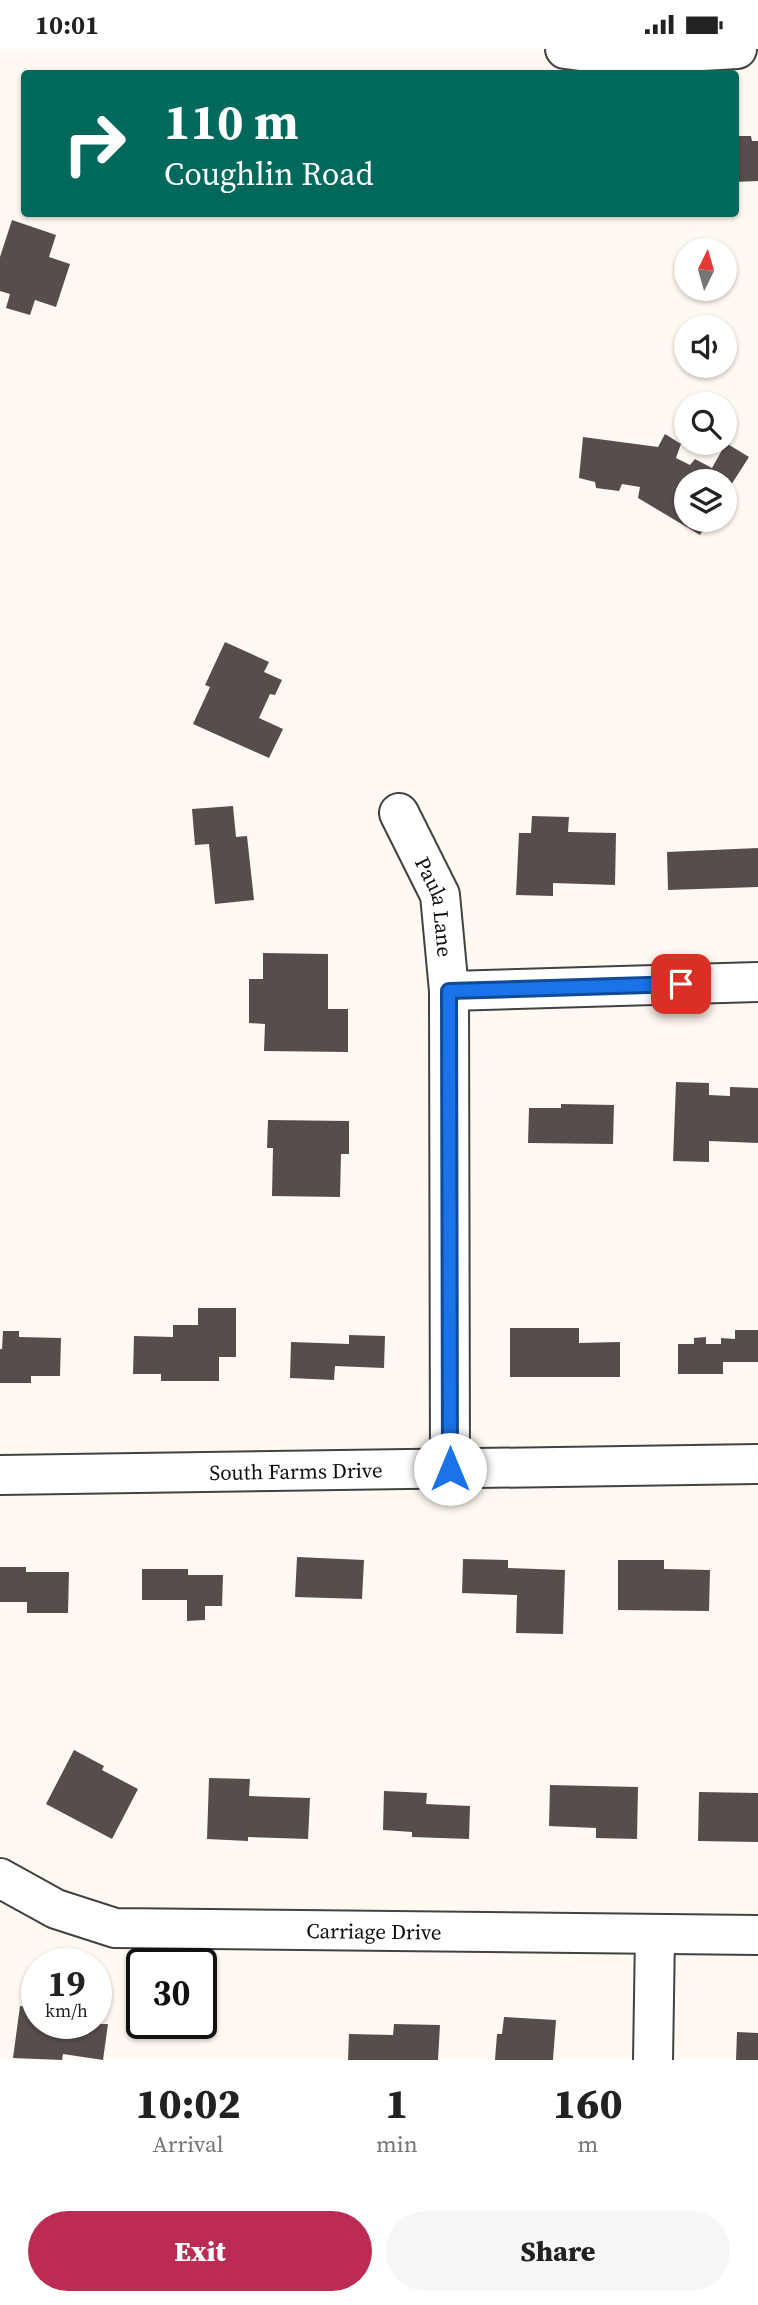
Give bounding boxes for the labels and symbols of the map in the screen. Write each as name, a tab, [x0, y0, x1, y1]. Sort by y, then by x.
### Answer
north arrow	[674, 238, 737, 301]
street label: Paula Lane	[408, 851, 460, 958]
pin	[651, 954, 711, 1014]
position arrow	[413, 1432, 487, 1506]
street label: South Farms Drive	[209, 1455, 383, 1486]
street label: Carriage Drive	[306, 1916, 442, 1946]
speed limit sign: 30	[126, 1948, 217, 2039]

